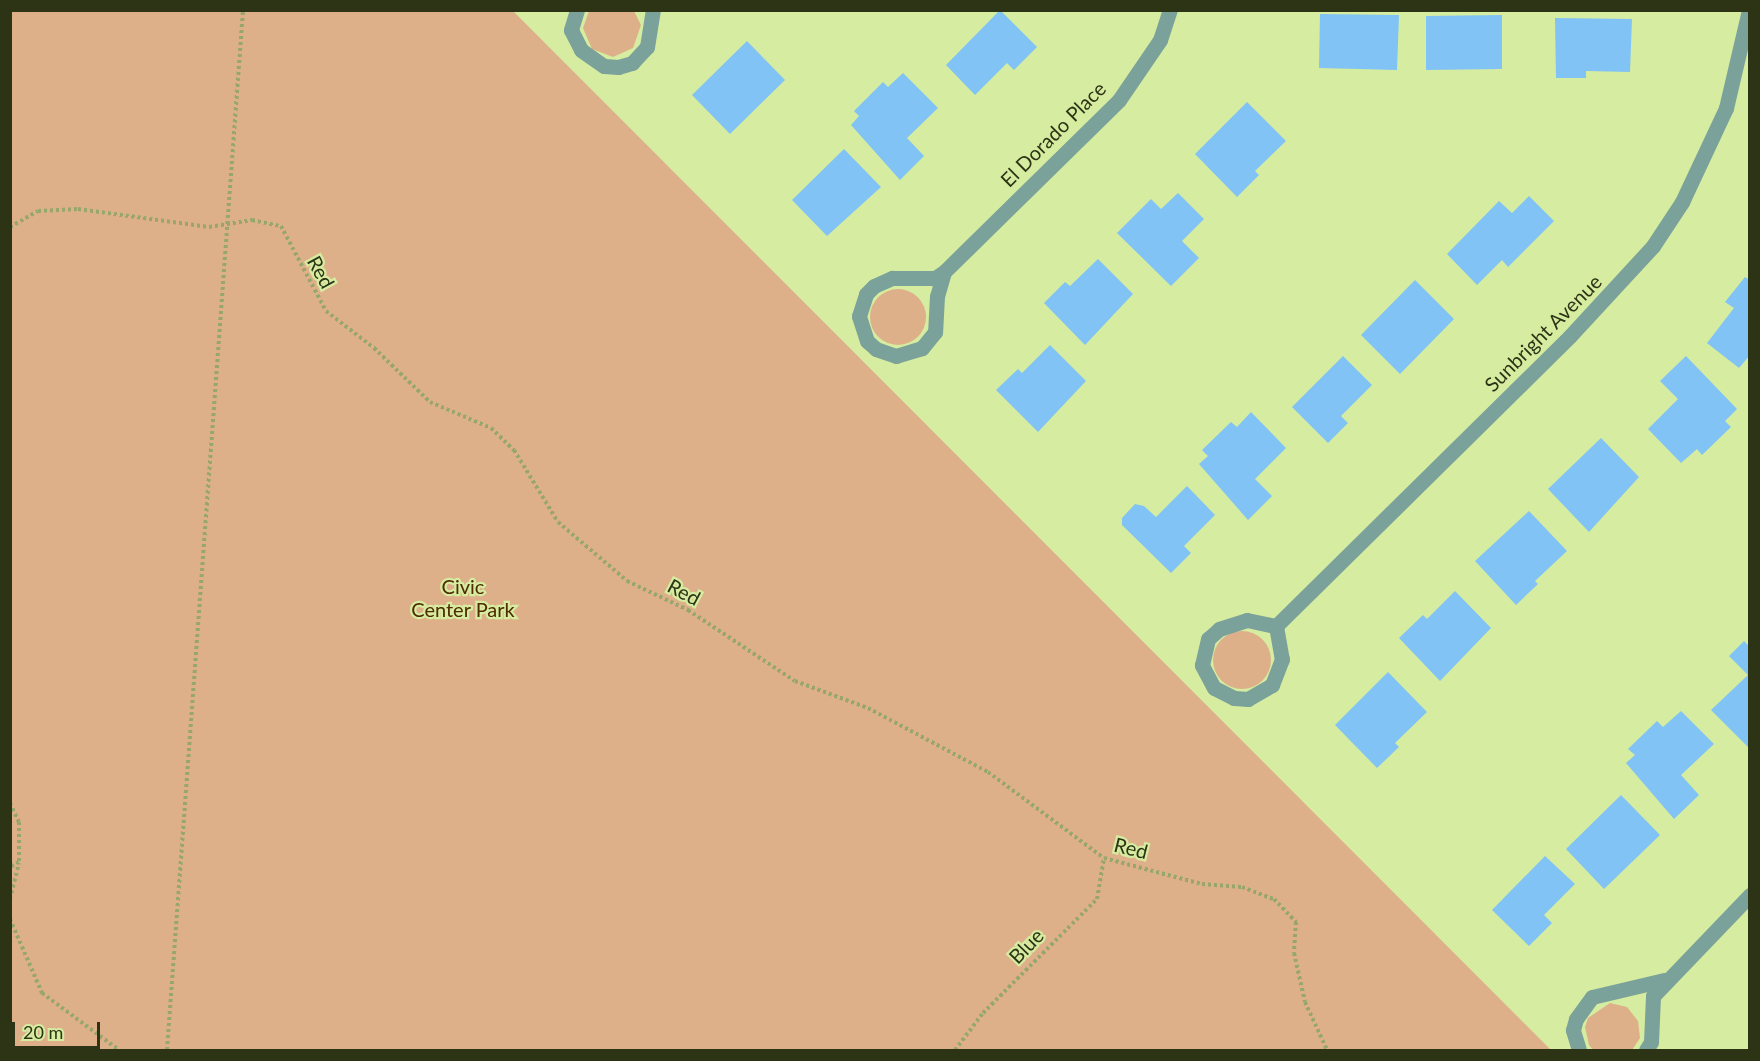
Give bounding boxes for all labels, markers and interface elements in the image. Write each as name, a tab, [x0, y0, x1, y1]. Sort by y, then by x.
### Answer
street label: El Dorado Place	[995, 76, 1111, 192]
street label: Red	[302, 251, 340, 293]
street label: Sunbright Avenue	[1479, 269, 1607, 397]
street label: Red	[664, 574, 704, 610]
park label: Civic Center Park	[411, 575, 515, 622]
street label: Red	[1112, 832, 1150, 864]
street label: Blue	[1004, 924, 1048, 968]
scale bar	[15, 1010, 104, 1048]
text: 20 m	[23, 1021, 63, 1043]

